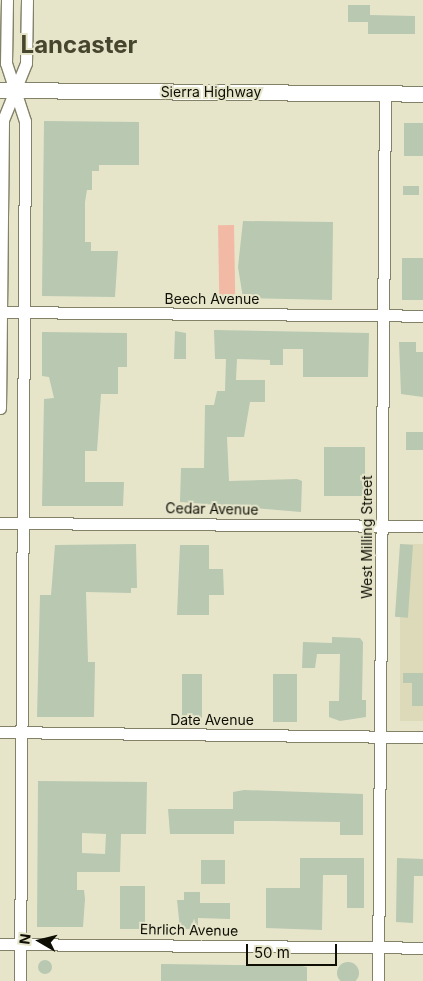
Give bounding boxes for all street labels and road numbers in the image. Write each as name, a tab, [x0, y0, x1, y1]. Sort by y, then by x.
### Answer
street label: Sierra Highway	[161, 84, 261, 100]
street label: Beech Avenue	[165, 291, 259, 307]
street label: West Milling Street	[359, 475, 375, 599]
street label: Cedar Avenue	[165, 500, 259, 518]
street label: Date Avenue	[170, 712, 254, 728]
street label: Ehrlich Avenue	[140, 921, 238, 939]

